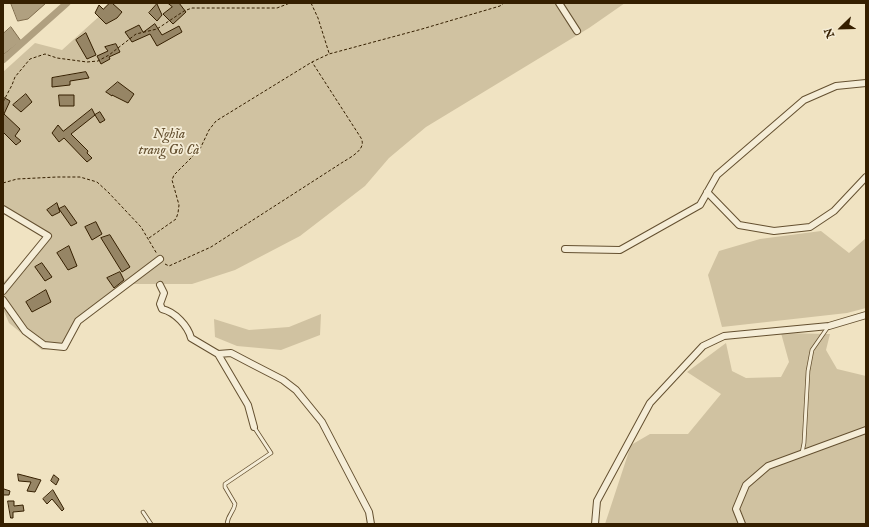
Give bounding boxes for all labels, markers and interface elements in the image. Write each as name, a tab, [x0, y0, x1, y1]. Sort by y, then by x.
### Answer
north arrow	[821, 8, 861, 48]
text: N	[822, 26, 838, 40]
park label: Nghĩa trang Gò Cà	[138, 127, 200, 160]

